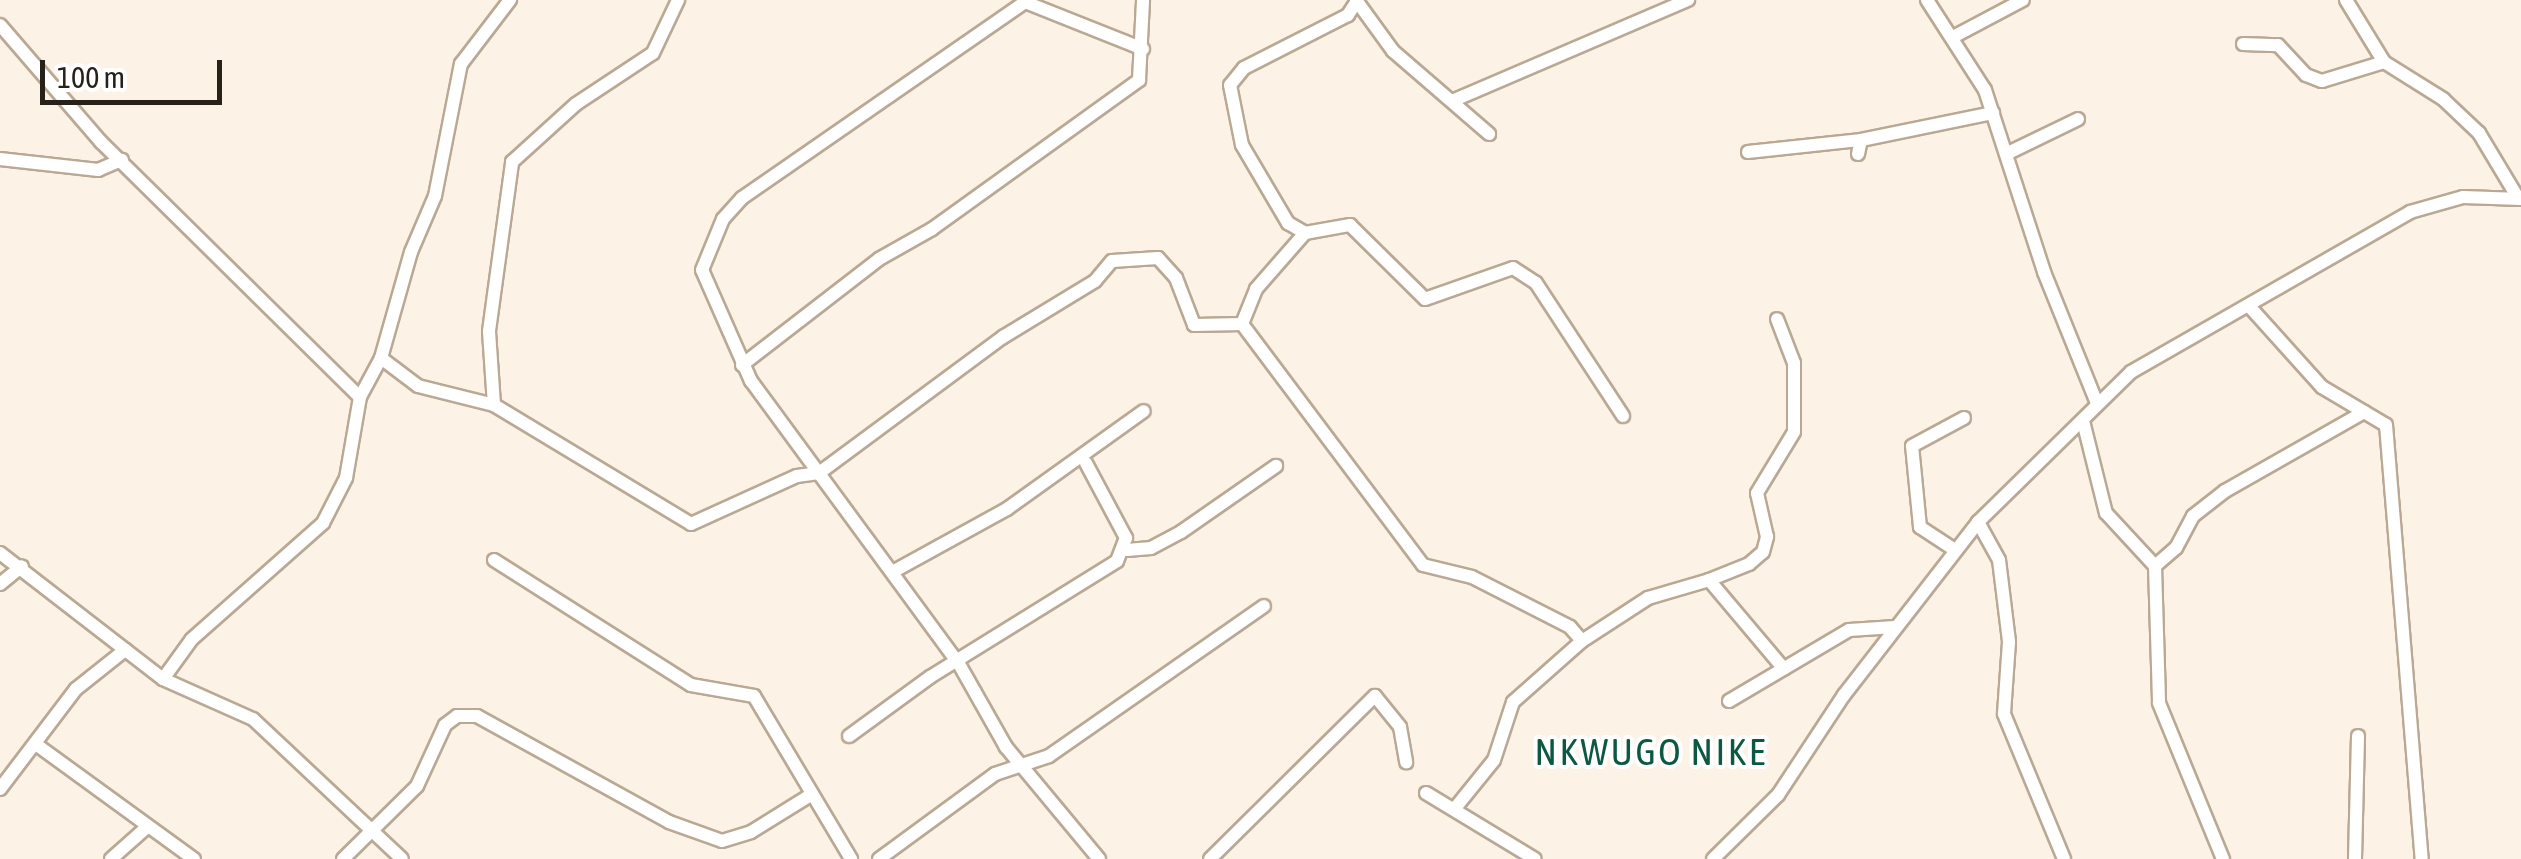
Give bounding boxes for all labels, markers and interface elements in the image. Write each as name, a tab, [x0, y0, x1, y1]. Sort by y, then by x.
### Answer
scale bar	[45, 40, 228, 102]
text: 100 m	[57, 60, 125, 94]
district label: NKWUGO NIKE	[1535, 729, 1767, 775]

